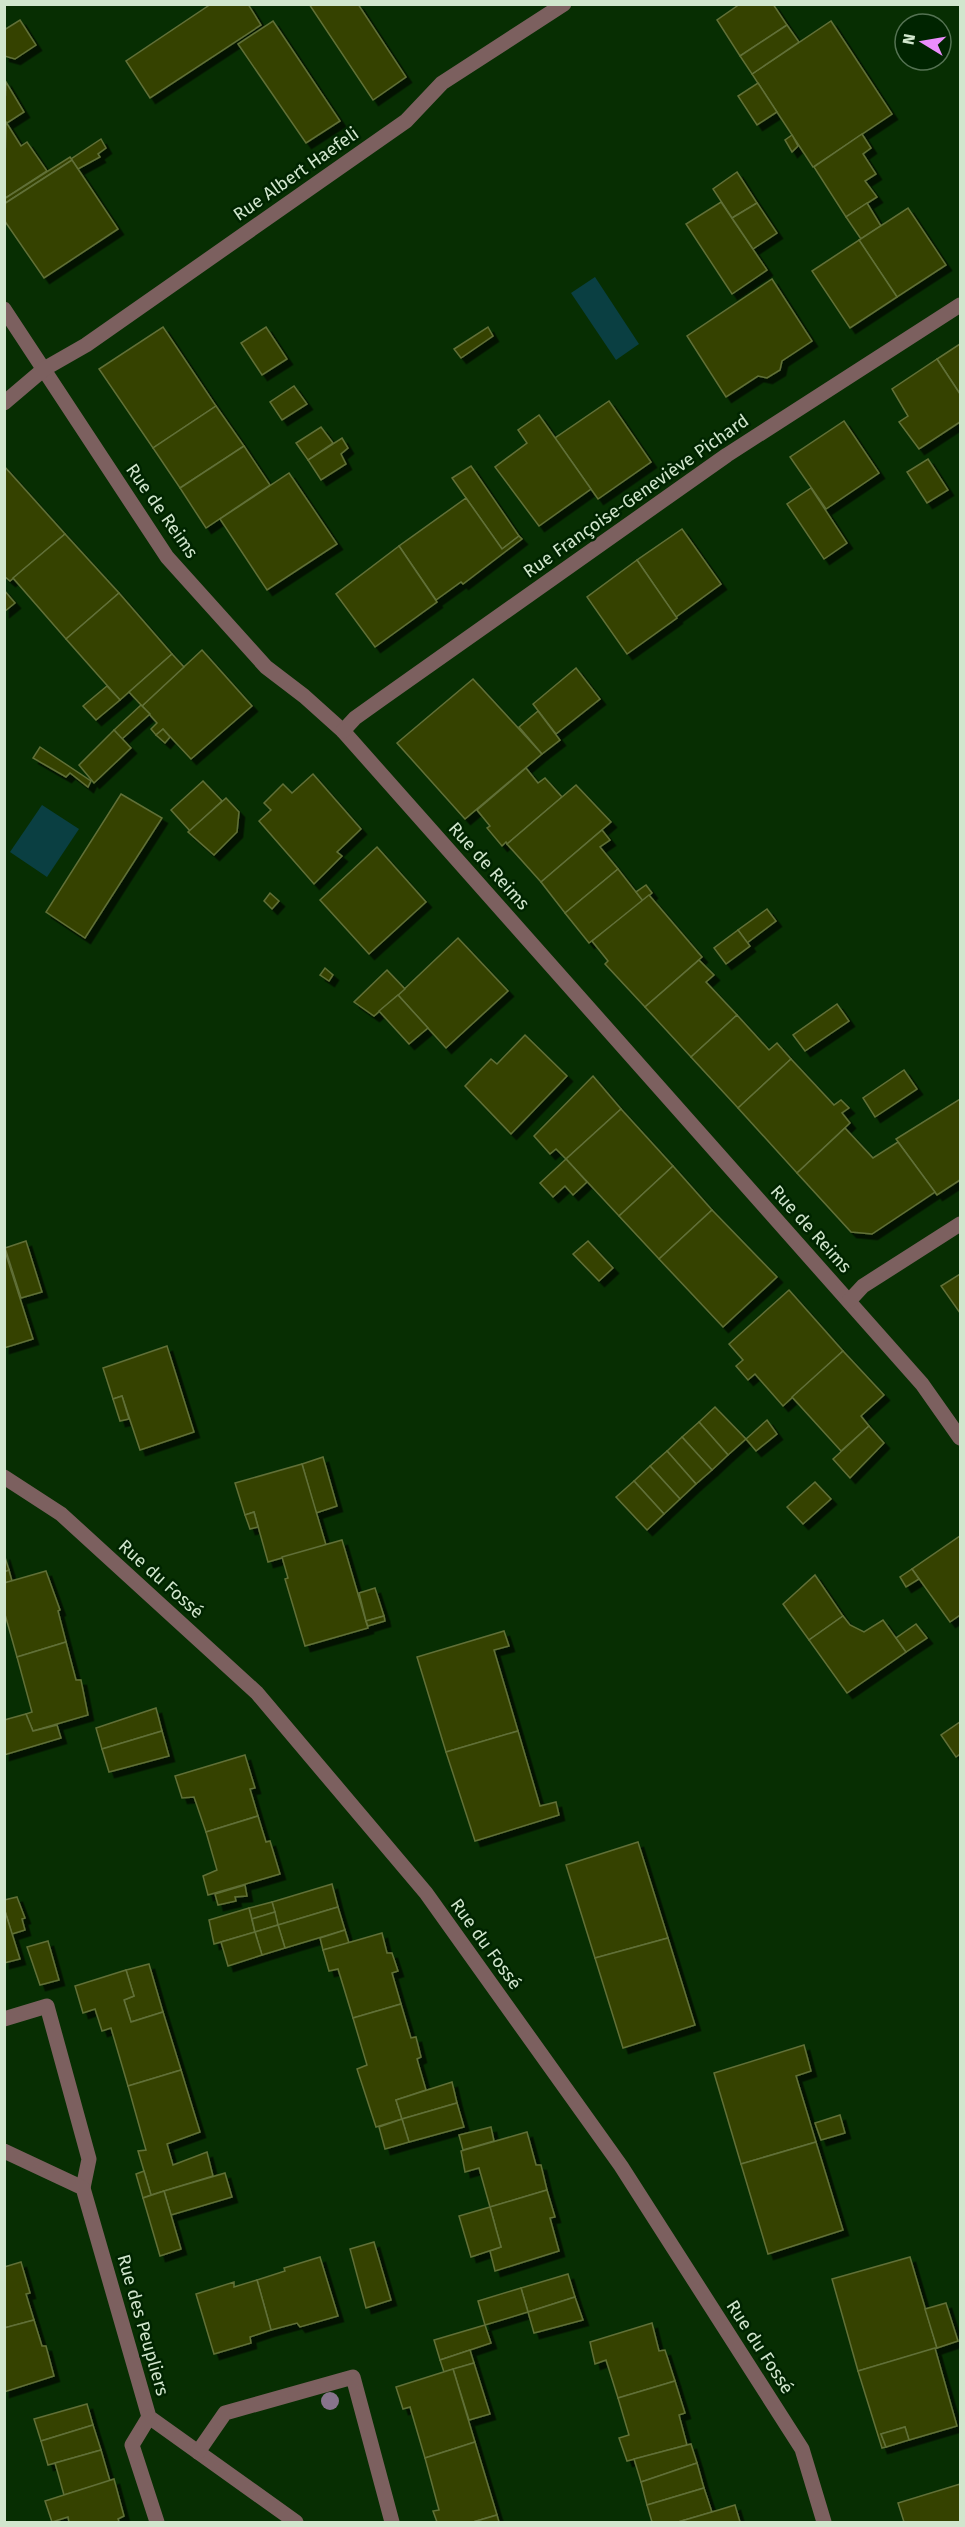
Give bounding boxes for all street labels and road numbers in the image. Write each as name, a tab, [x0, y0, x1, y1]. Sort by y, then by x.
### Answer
street label: Rue Albert Haefeli	[229, 123, 363, 225]
street label: Rue Françoise-Geneviève Pichard	[519, 409, 753, 583]
street label: Rue de Reims	[121, 459, 203, 563]
street label: Rue de Reims	[444, 818, 534, 914]
street label: Rue de Reims	[766, 1181, 856, 1277]
street label: Rue du Fossé	[114, 1535, 208, 1623]
street label: Rue du Fossé	[446, 1894, 526, 1994]
street label: Rue des Peupliers	[112, 2252, 174, 2398]
street label: Rue du Fossé	[722, 2296, 798, 2398]

